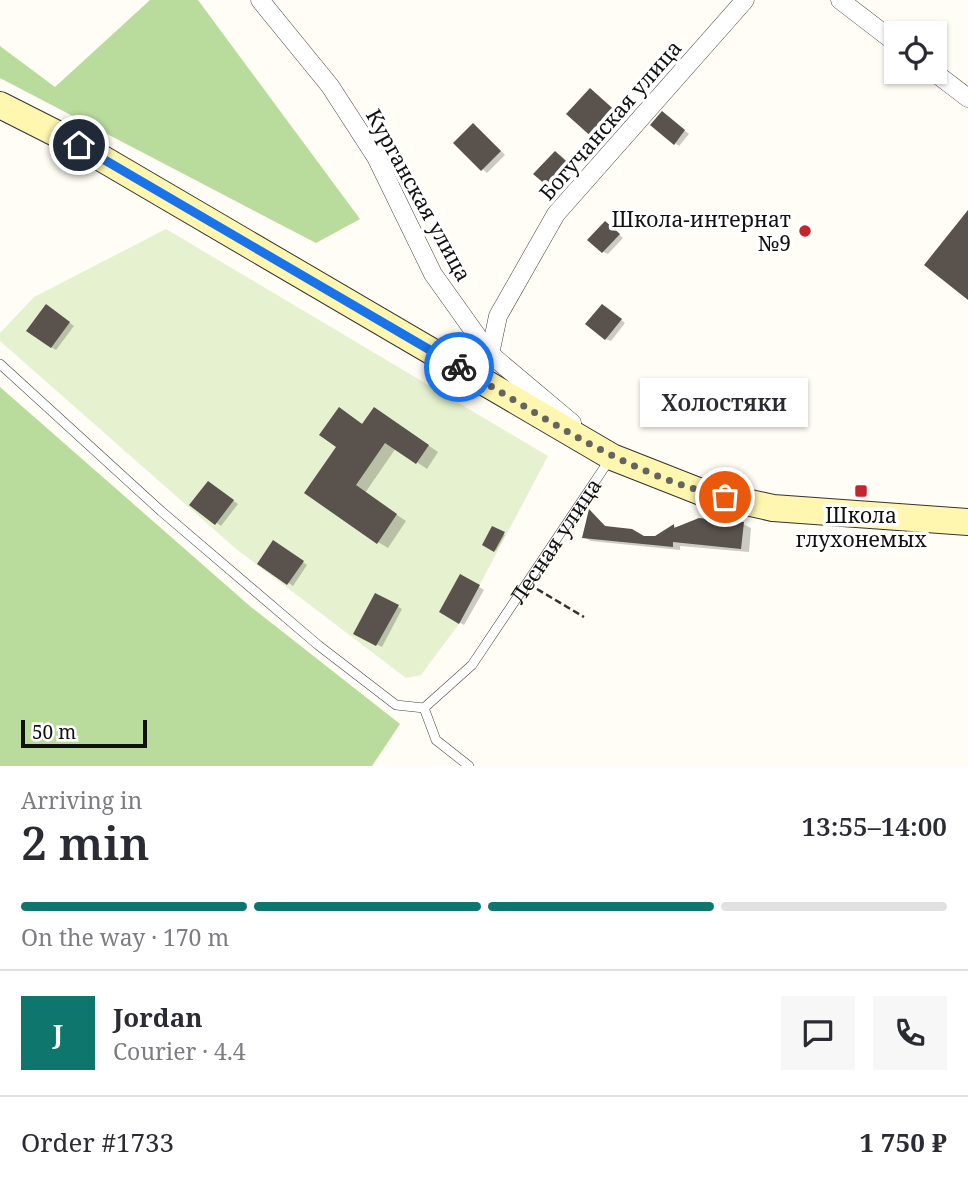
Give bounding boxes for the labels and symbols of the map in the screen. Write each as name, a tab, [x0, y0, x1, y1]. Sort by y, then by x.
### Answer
street label: Богучанская улица	[533, 34, 687, 206]
street label: Курганская улица	[360, 104, 478, 286]
pin	[49, 115, 109, 175]
place label: Школа-интернат №9	[611, 205, 791, 257]
marker: Школа-интернат №9	[797, 223, 813, 239]
courier	[424, 332, 494, 402]
callout: Холостяки	[641, 378, 809, 427]
pin	[695, 467, 755, 527]
street label: Лесная улица	[503, 473, 607, 609]
marker: Школа глухонемых	[853, 483, 869, 499]
place label: Школа глухонемых	[795, 501, 927, 553]
scale bar	[21, 717, 147, 749]

